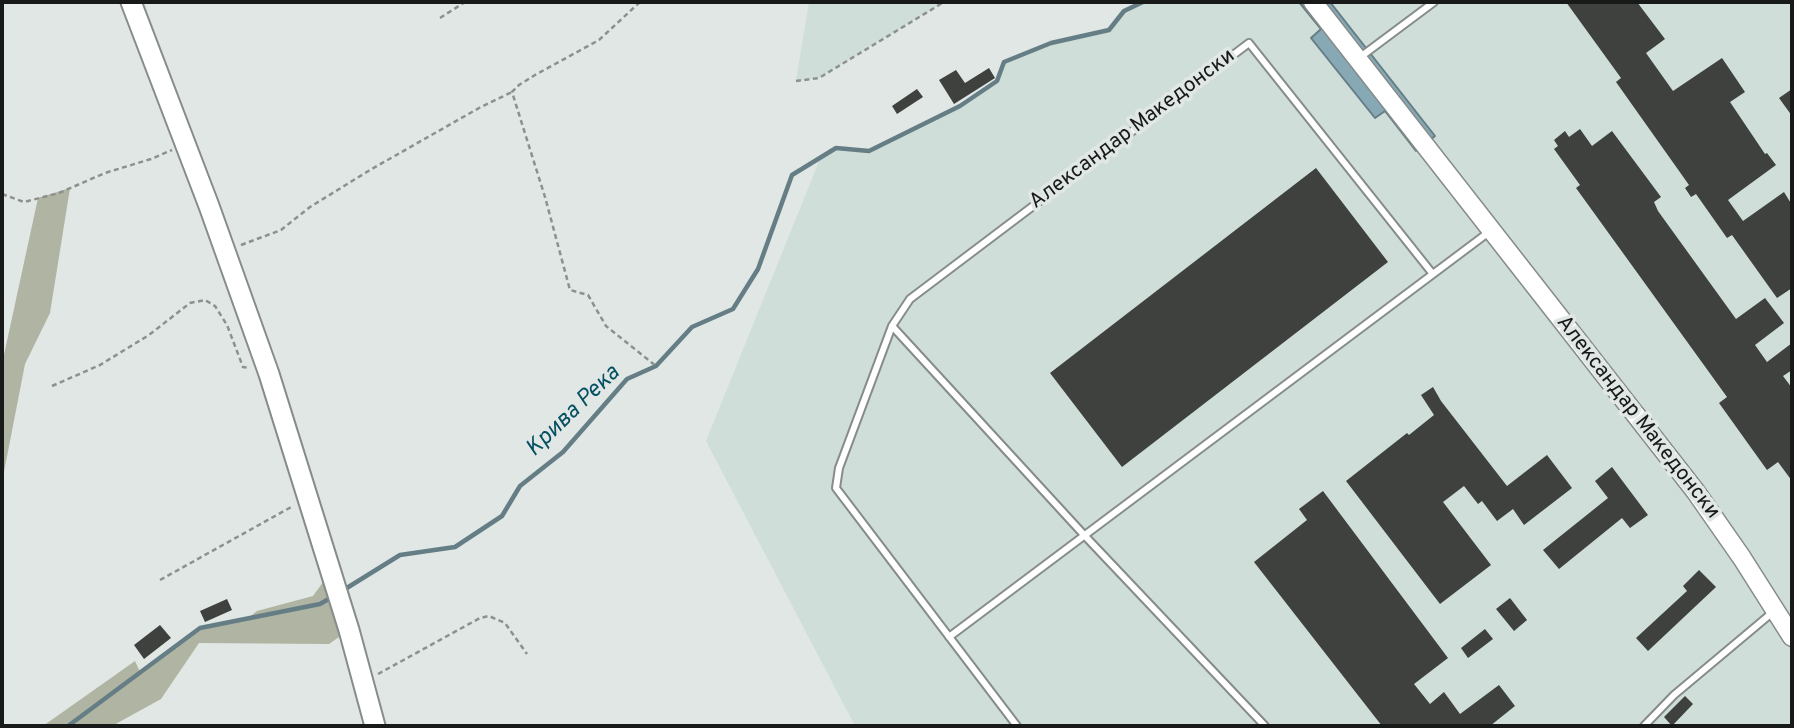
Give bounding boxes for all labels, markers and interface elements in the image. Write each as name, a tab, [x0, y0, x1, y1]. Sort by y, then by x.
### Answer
street label: Александар Македонски	[1025, 44, 1241, 216]
street label: Александар Македонски	[1550, 311, 1724, 525]
water label: Крива Река	[521, 360, 627, 464]

